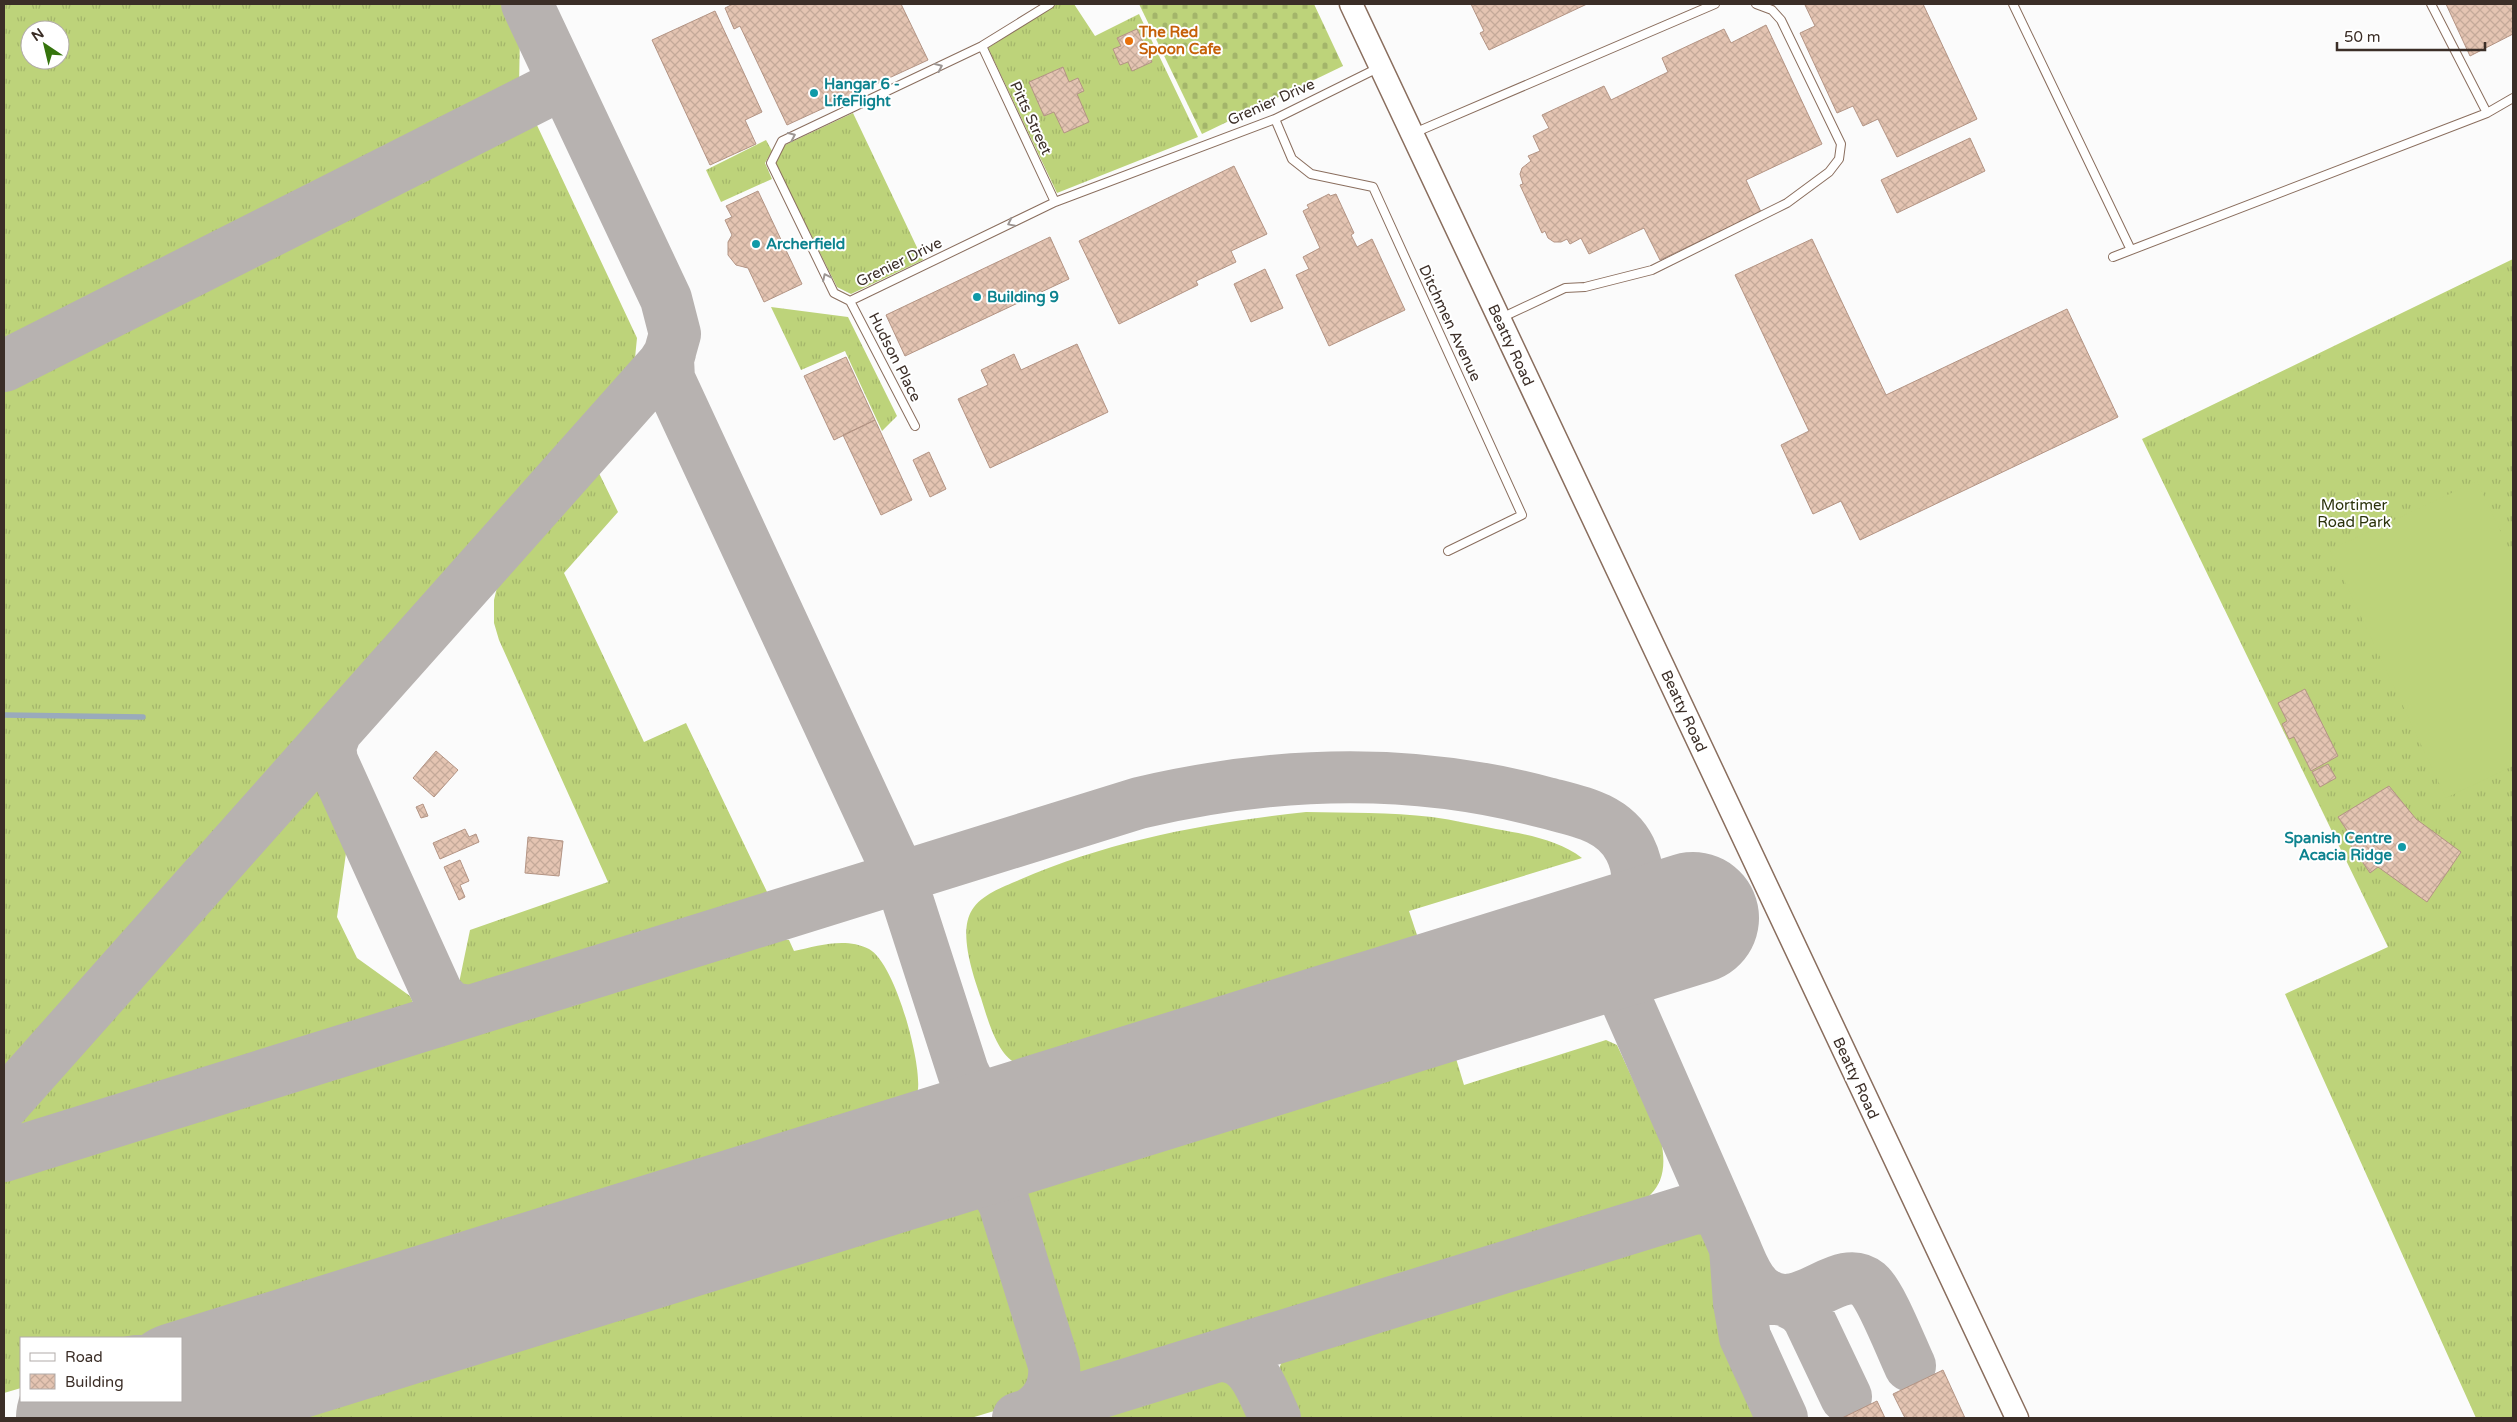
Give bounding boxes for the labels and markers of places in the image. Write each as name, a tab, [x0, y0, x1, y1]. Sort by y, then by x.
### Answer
place label: The Red Spoon Cafe	[1138, 23, 1222, 59]
marker: The Red Spoon Cafe	[1123, 35, 1135, 47]
place label: Hangar 6 - LifeFlight	[824, 75, 900, 111]
marker: Hangar 6 - LifeFlight	[808, 87, 820, 99]
place label: Archerfield	[766, 235, 845, 253]
marker: Archerfield	[750, 238, 762, 250]
place label: Building 9	[987, 288, 1059, 307]
marker: Building 9	[971, 291, 983, 303]
place label: Spanish Centre Acacia Ridge	[2285, 829, 2393, 865]
marker: Spanish Centre Acacia Ridge	[2396, 841, 2408, 853]

